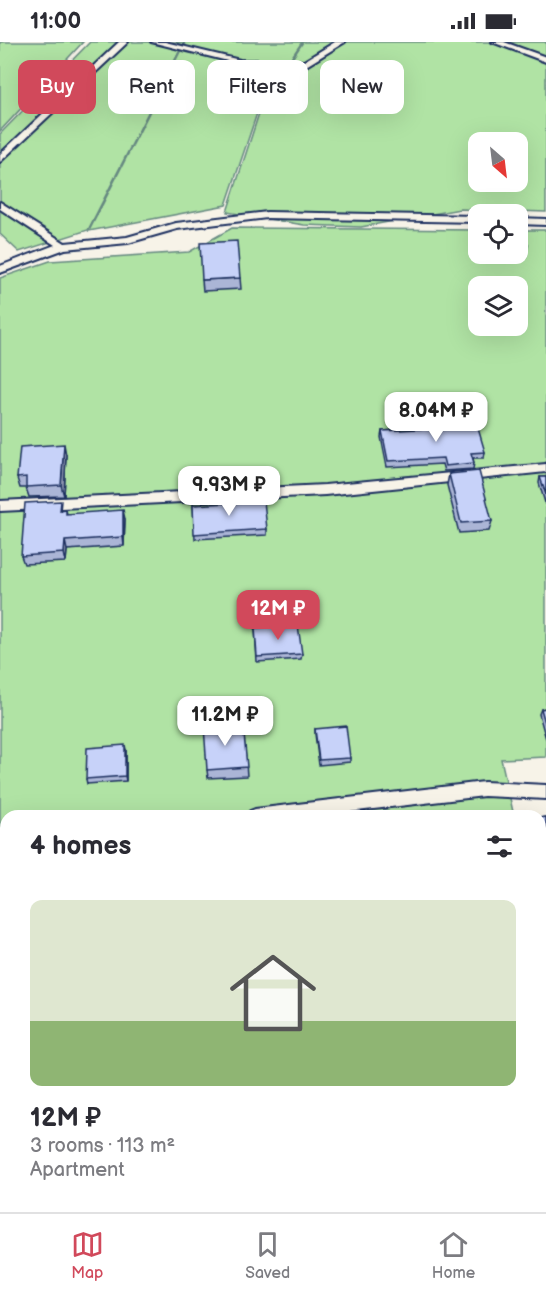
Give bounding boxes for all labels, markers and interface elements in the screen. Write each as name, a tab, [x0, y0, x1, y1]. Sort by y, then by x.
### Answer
text: 11:00	[30, 8, 81, 35]
chip: Buy	[18, 60, 96, 114]
chip: Rent	[108, 60, 195, 114]
chip: Filters	[207, 60, 308, 114]
chip: New	[320, 60, 404, 114]
north arrow	[468, 132, 528, 192]
map controls	[468, 132, 528, 336]
button: locate	[468, 204, 528, 264]
button: layers	[468, 276, 528, 336]
pin: 8.04M ₽	[381, 392, 491, 443]
text: 8.04M ₽	[399, 399, 473, 423]
pin: 9.93M ₽	[174, 466, 284, 517]
text: 9.93M ₽	[192, 473, 266, 497]
pin: 12M ₽	[236, 590, 320, 641]
text: 12M ₽	[251, 597, 305, 621]
pin: 11.2M ₽	[170, 696, 280, 747]
text: 11.2M ₽	[191, 703, 259, 727]
icon: filters	[483, 830, 516, 863]
text: 4 homes	[30, 831, 131, 862]
icon: home	[219, 939, 327, 1047]
text: 12M ₽	[30, 1103, 101, 1134]
text: 3 rooms · 113 m²	[30, 1134, 175, 1158]
text: Apartment	[30, 1158, 125, 1182]
tab: Map	[71, 1228, 104, 1283]
tab: Saved	[245, 1228, 290, 1283]
tab: Home	[432, 1228, 475, 1283]

